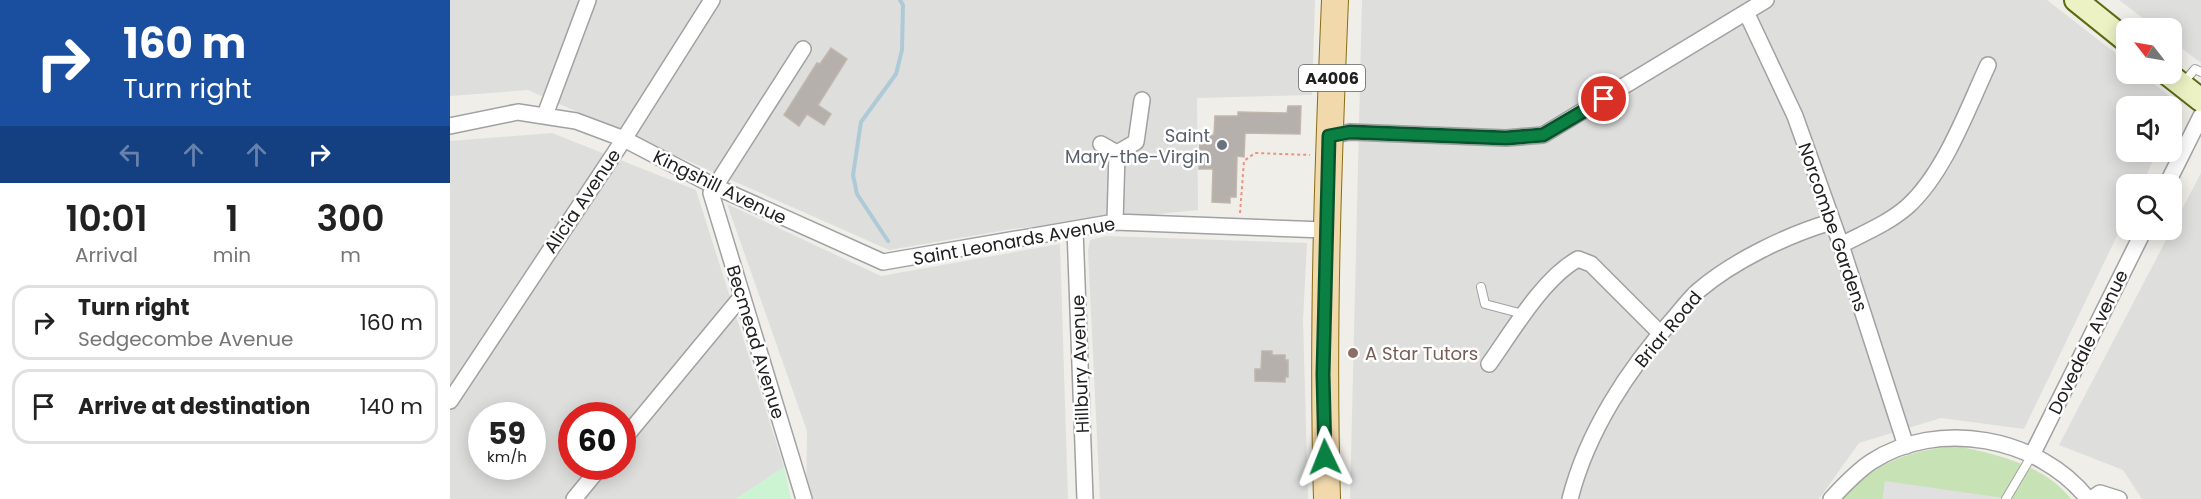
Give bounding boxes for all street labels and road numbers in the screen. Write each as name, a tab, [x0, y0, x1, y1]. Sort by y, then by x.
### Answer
road number: A4006	[1299, 65, 1365, 91]
street label: Norcombe Gardens	[1792, 139, 1874, 315]
street label: Alicia Avenue	[538, 144, 626, 258]
street label: Kingshill Avenue	[649, 144, 791, 230]
street label: Saint Leonards Avenue	[911, 211, 1117, 271]
street label: Becmead Avenue	[721, 262, 791, 422]
street label: Dovedale Avenue	[2042, 266, 2134, 418]
street label: Briar Road	[1629, 285, 1707, 373]
street label: Hillbury Avenue	[1065, 294, 1095, 434]

